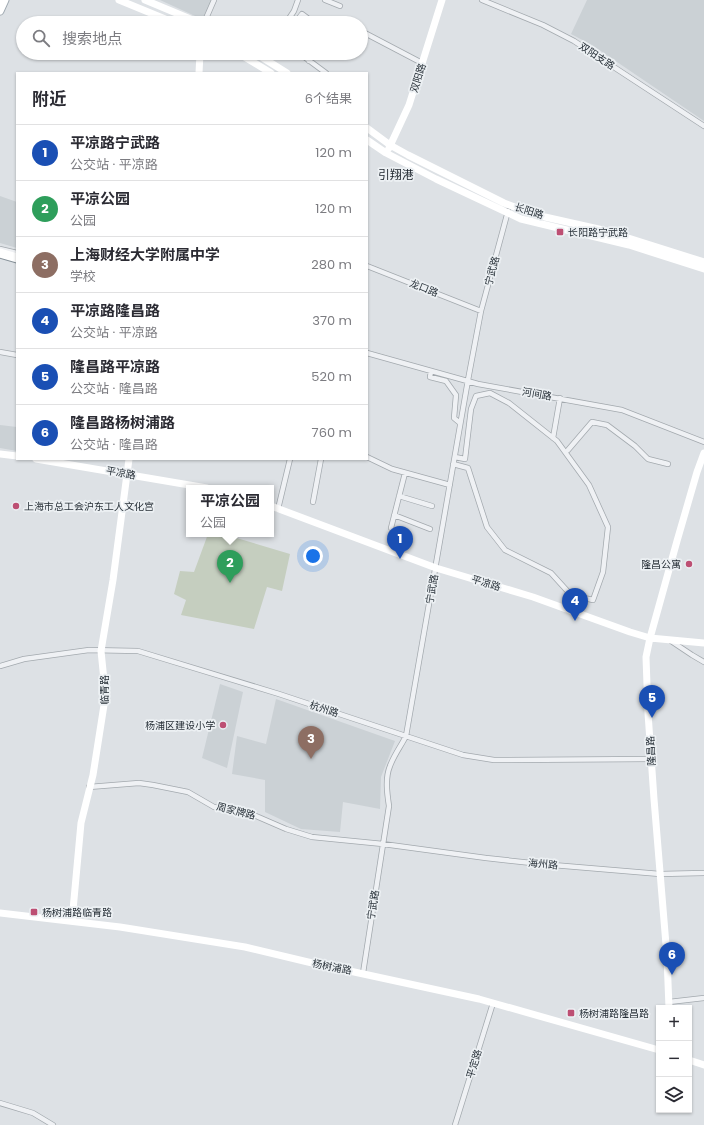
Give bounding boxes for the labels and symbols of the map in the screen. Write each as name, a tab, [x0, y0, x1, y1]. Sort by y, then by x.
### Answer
street label: 双阳支路	[576, 39, 618, 73]
street label: 双阳路	[406, 61, 430, 95]
district label: 引翔港	[378, 166, 414, 183]
street label: 长阳路	[512, 199, 546, 223]
place label: 长阳路宁武路	[568, 225, 628, 240]
marker: 长阳路宁武路	[555, 227, 565, 237]
street label: 宁武路	[481, 255, 503, 287]
street label: 龙口路	[407, 275, 441, 301]
street label: 河间路	[521, 384, 553, 404]
street label: 平凉路	[105, 463, 137, 483]
place label: 上海市总工会沪东工人文化宫	[24, 499, 154, 514]
marker: 上海市总工会沪东工人文化宫	[11, 501, 21, 511]
pin: 1	[387, 526, 413, 559]
your location	[303, 546, 323, 566]
pin: 2	[217, 550, 243, 583]
place label: 隆昌公寓	[641, 557, 681, 572]
marker: 隆昌公寓	[684, 559, 694, 569]
street label: 平凉路	[469, 571, 503, 595]
street label: 宁武路	[422, 573, 442, 605]
pin: 4	[562, 588, 588, 621]
street label: 临青路	[97, 675, 112, 705]
pin: 5	[639, 685, 665, 718]
street label: 杭州路	[307, 697, 341, 721]
place label: 杨浦区建设小学	[145, 718, 215, 733]
marker: 杨浦区建设小学	[218, 720, 228, 730]
pin: 3	[298, 726, 324, 759]
street label: 隆昌路	[643, 736, 659, 766]
street label: 周家牌路	[215, 799, 257, 823]
street label: 海州路	[527, 855, 559, 873]
street label: 宁武路	[363, 889, 383, 921]
place label: 杨树浦路临青路	[42, 905, 112, 920]
marker: 杨树浦路临青路	[29, 907, 39, 917]
pin: 6	[659, 942, 685, 975]
street label: 杨树浦路	[311, 956, 353, 978]
place label: 杨树浦路隆昌路	[579, 1006, 649, 1021]
marker: 杨树浦路隆昌路	[566, 1008, 576, 1018]
street label: 平定路	[462, 1047, 486, 1081]

